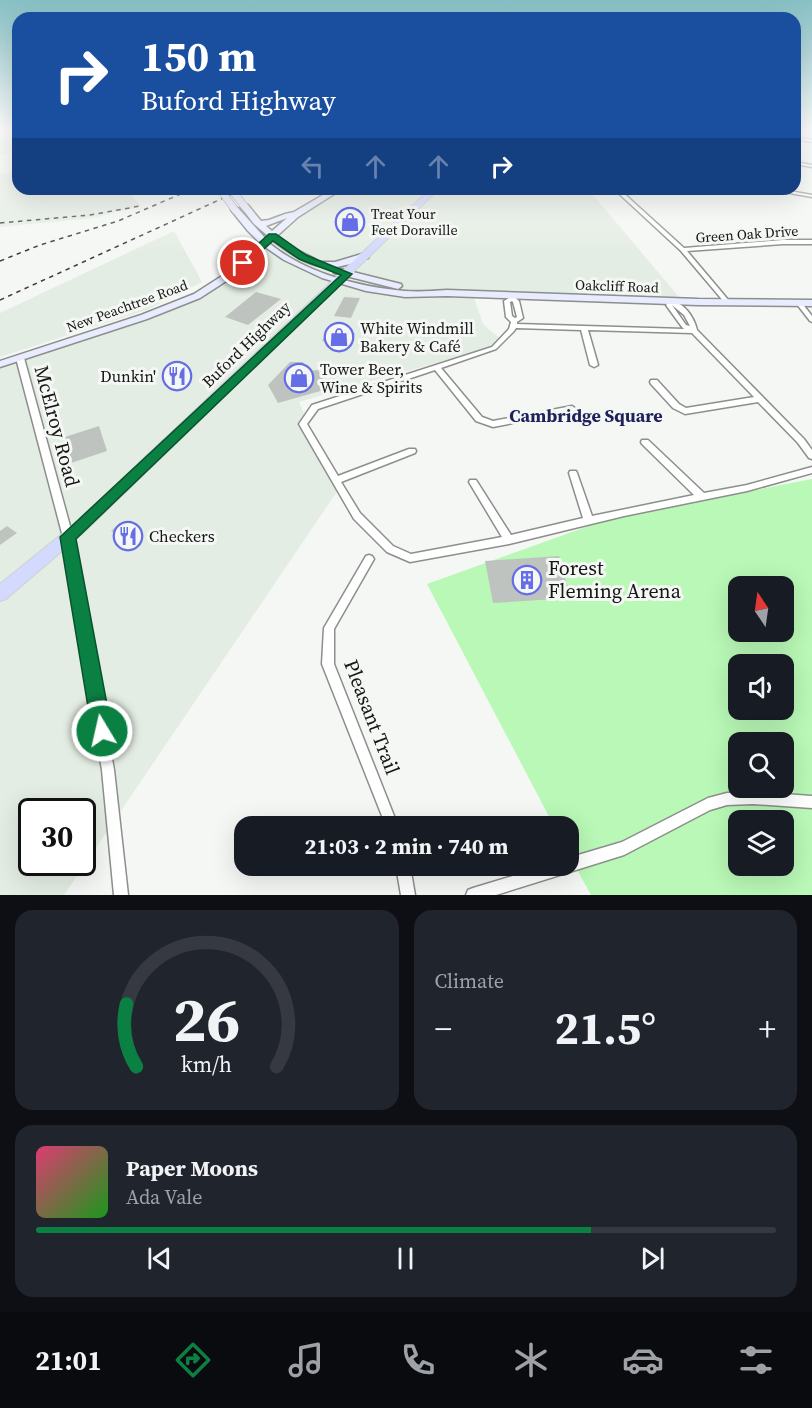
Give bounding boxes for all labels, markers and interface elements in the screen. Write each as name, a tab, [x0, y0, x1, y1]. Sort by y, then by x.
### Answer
text: 150 m	[141, 27, 256, 85]
icon: right	[42, 36, 120, 114]
text: Buford Highway	[141, 82, 336, 119]
icon: left	[296, 150, 329, 183]
icon: ahead	[359, 150, 392, 183]
icon: ahead	[422, 150, 455, 183]
icon: right	[485, 150, 518, 183]
place label: Treat Your Feet Doraville	[371, 204, 458, 240]
shop icon: Treat Your Feet Doraville	[334, 206, 366, 238]
street label: Green Oak Drive	[695, 220, 799, 248]
pin	[217, 237, 268, 288]
icon: arrive	[226, 246, 259, 279]
street label: New Peachtree Road	[64, 275, 191, 337]
street label: Oakcliff Road	[575, 275, 659, 297]
street label: Buford Highway	[197, 295, 296, 392]
place label: White Windmill Bakery & Café	[360, 317, 474, 357]
shop icon: White Windmill Bakery & Café	[323, 321, 355, 353]
place label: Tower Beer, Wine & Spirits	[320, 358, 423, 398]
restaurant icon: Dunkin'	[161, 360, 193, 392]
street label: McElroy Road	[27, 362, 87, 490]
shop icon: Tower Beer, Wine & Spirits	[283, 362, 315, 394]
place label: Dunkin'	[100, 365, 156, 387]
district label: Cambridge Square	[509, 403, 663, 428]
restaurant icon: Checkers	[112, 520, 144, 552]
place label: Checkers	[149, 525, 215, 547]
place label: Forest Fleming Arena	[548, 554, 682, 605]
building icon: Forest Fleming Arena	[511, 564, 543, 596]
north arrow	[728, 576, 794, 642]
map controls	[728, 576, 794, 876]
button: sound	[728, 654, 794, 720]
street label: Pleasant Trail	[337, 655, 407, 779]
position arrow	[70, 699, 134, 763]
button: search	[728, 732, 794, 798]
speed limit sign: 30	[18, 798, 96, 876]
button: layers	[728, 810, 794, 876]
text: 21:03 · 2 min · 740 m	[305, 831, 508, 861]
text: Climate	[435, 967, 504, 995]
text: 26	[173, 976, 241, 1062]
text: 21.5°	[555, 997, 656, 1059]
text: −	[435, 1006, 452, 1051]
text: +	[759, 1006, 776, 1051]
text: km/h	[181, 1050, 232, 1079]
text: Paper Moons	[126, 1153, 258, 1183]
text: Ada Vale	[126, 1183, 202, 1211]
icon: previous	[143, 1242, 176, 1275]
icon: pause	[389, 1242, 422, 1275]
icon: next	[636, 1242, 669, 1275]
icon: directions	[172, 1339, 214, 1381]
icon: music	[285, 1339, 327, 1381]
icon: phone	[397, 1339, 439, 1381]
icon: climate	[510, 1339, 552, 1381]
icon: car	[622, 1339, 664, 1381]
icon: filters	[735, 1339, 777, 1381]
text: 21:01	[35, 1342, 102, 1379]

